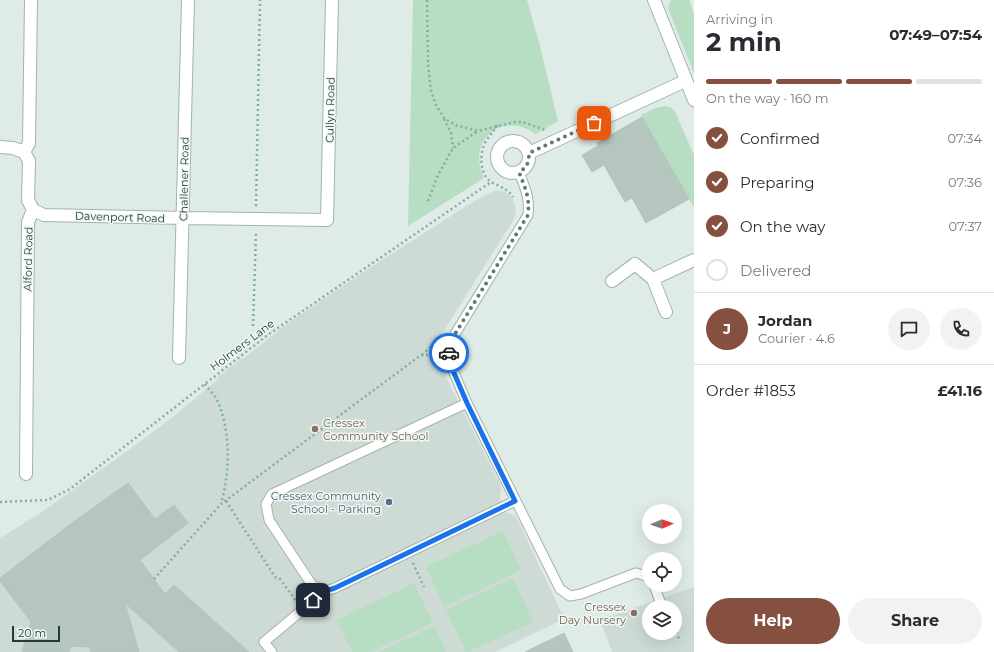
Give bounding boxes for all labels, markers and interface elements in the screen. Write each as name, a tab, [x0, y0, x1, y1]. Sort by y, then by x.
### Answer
text: Arriving in	[706, 11, 773, 27]
text: 07:49–07:54	[889, 25, 982, 44]
text: 2 min	[706, 26, 782, 58]
street label: Cullyn Road	[322, 77, 338, 143]
text: On the way · 160 m	[706, 90, 829, 106]
pin	[577, 106, 611, 140]
icon: bag	[583, 112, 605, 134]
icon: check	[706, 127, 728, 149]
text: Confirmed	[740, 129, 820, 148]
text: 07:34	[947, 130, 982, 146]
street label: Challener Road	[176, 137, 192, 221]
icon: check	[706, 171, 728, 193]
text: Preparing	[740, 173, 815, 192]
text: 07:36	[948, 174, 982, 190]
street label: Davenport Road	[75, 208, 165, 226]
icon: check	[706, 215, 728, 237]
text: On the way	[740, 217, 825, 236]
text: 07:37	[949, 218, 982, 234]
street label: Alford Road	[20, 227, 36, 291]
text: Delivered	[740, 261, 812, 280]
button: chat	[888, 308, 930, 350]
button: phone	[940, 308, 982, 350]
text: Jordan	[758, 311, 812, 330]
street label: Holmers Lane	[207, 316, 277, 374]
text: J	[723, 319, 731, 338]
text: Courier · 4.6	[758, 330, 835, 346]
courier	[429, 333, 469, 373]
icon: car	[438, 342, 460, 364]
text: Order #1853	[706, 381, 796, 400]
text: £41.16	[937, 381, 982, 400]
place label: Cressex Community School	[323, 416, 428, 443]
marker: Cressex Community School	[310, 424, 320, 434]
place label: Cressex Community School - Parking	[271, 489, 381, 516]
marker: Cressex Community School - Parking	[384, 497, 394, 507]
north arrow	[642, 504, 682, 544]
map controls	[642, 504, 682, 640]
button: locate	[642, 552, 682, 592]
pin	[296, 583, 330, 617]
icon: home	[302, 589, 324, 611]
button: Help	[706, 598, 840, 644]
button: Share	[848, 598, 982, 644]
place label: Cressex Day Nursery	[559, 600, 626, 627]
button: layers	[642, 600, 682, 640]
marker: Cressex Day Nursery	[629, 608, 639, 618]
scale bar	[12, 624, 60, 643]
text: 20 m	[18, 626, 46, 640]

